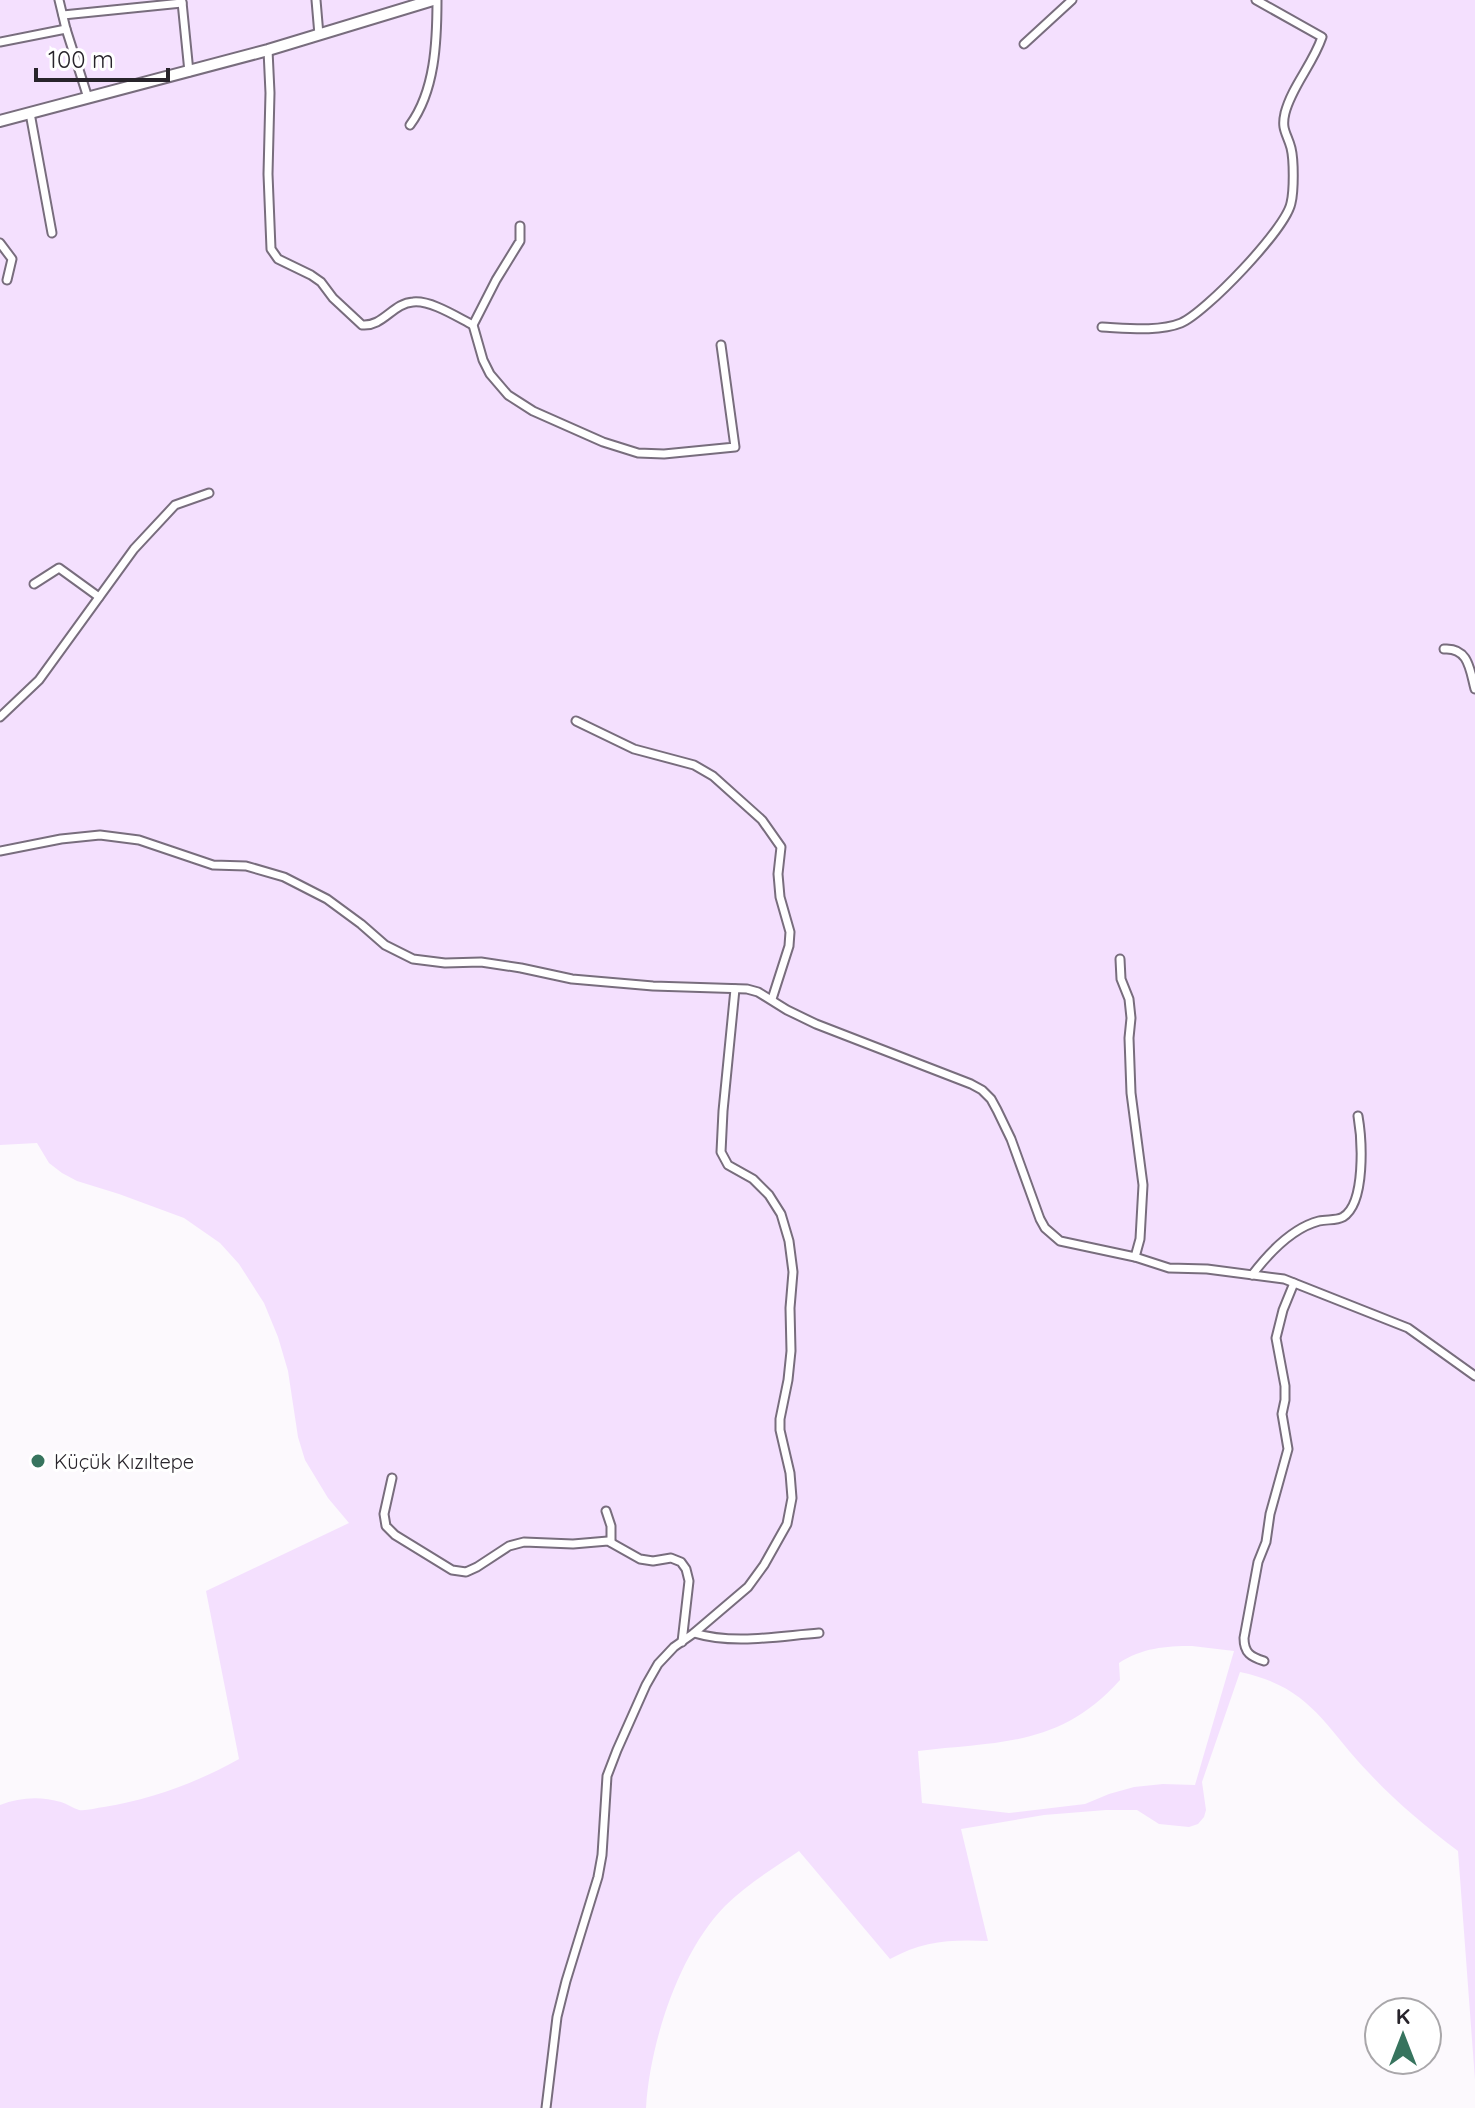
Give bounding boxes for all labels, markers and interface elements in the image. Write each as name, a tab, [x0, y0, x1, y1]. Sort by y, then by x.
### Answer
scale bar	[36, 32, 168, 82]
text: 100 m	[48, 44, 114, 74]
place label: Küçük Kızıltepe	[54, 1449, 194, 1474]
marker: Küçük Kızıltepe	[29, 1452, 47, 1470]
north arrow	[1363, 1996, 1443, 2076]
text: K	[1396, 2002, 1410, 2030]

